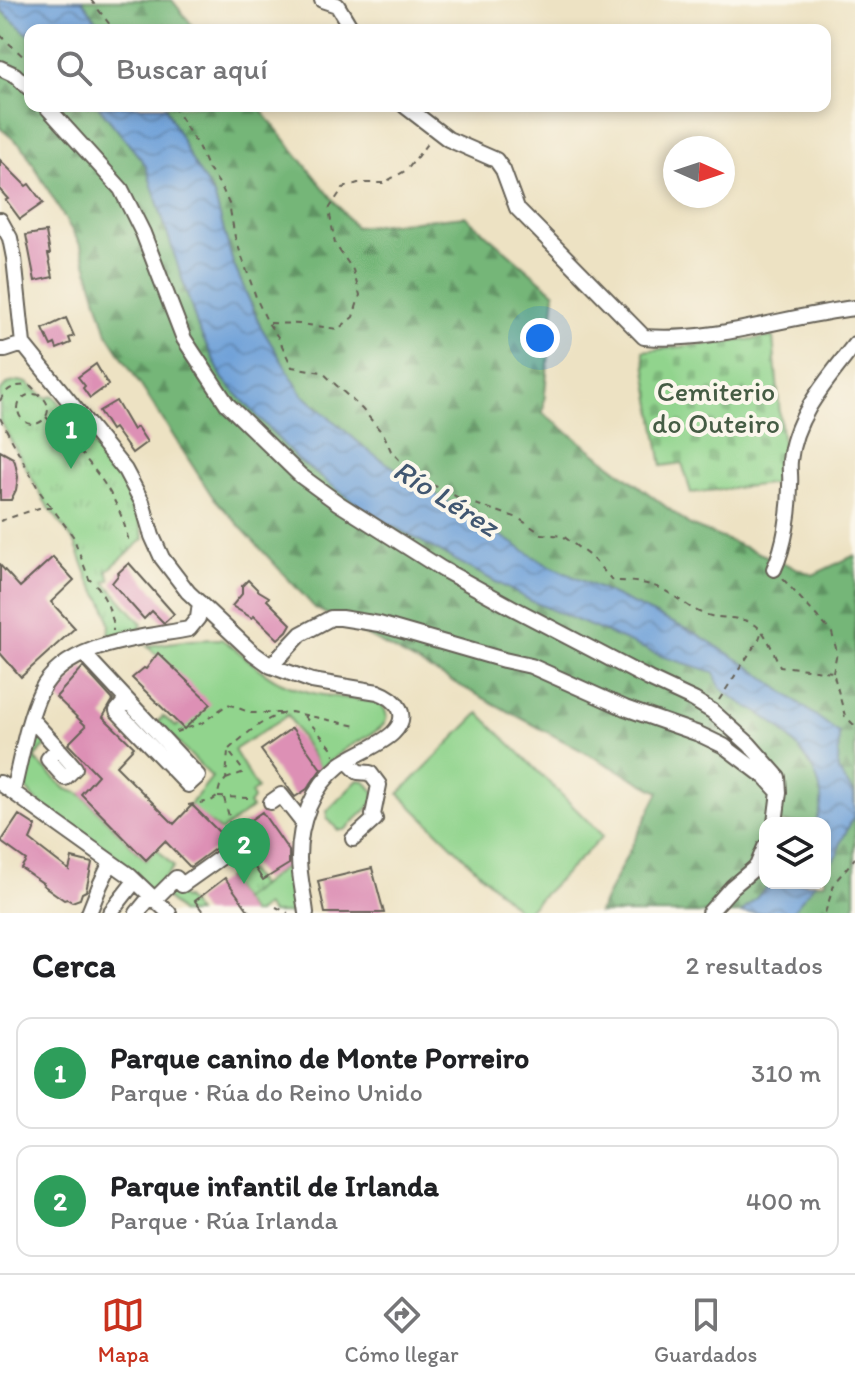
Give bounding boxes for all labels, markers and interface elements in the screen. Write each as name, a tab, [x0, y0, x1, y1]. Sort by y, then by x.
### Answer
search box	[24, 24, 831, 112]
icon: search	[52, 46, 96, 90]
text: Buscar aquí	[116, 50, 268, 87]
north arrow	[663, 136, 735, 208]
your location	[520, 318, 560, 358]
park label: Cemiterio do Outeiro	[652, 374, 780, 440]
pin: 1	[45, 403, 97, 469]
water label: Río Lérez	[387, 451, 508, 546]
map controls	[759, 817, 831, 889]
button: layers	[759, 817, 831, 889]
pin: 2	[218, 818, 270, 884]
text: Cerca	[32, 945, 116, 986]
text: 2 resultados	[685, 949, 823, 981]
text: Parque canino de Monte Porreiro	[110, 1039, 529, 1076]
text: 1	[54, 1057, 66, 1089]
text: 310 m	[751, 1057, 821, 1089]
text: Parque · Rúa do Reino Unido	[110, 1076, 423, 1108]
text: Parque infantil de Irlanda	[110, 1167, 439, 1204]
text: 2	[53, 1185, 67, 1217]
text: 400 m	[746, 1185, 821, 1217]
text: Parque · Rúa Irlanda	[110, 1204, 338, 1236]
tab: Mapa	[98, 1293, 149, 1368]
tab: Cómo llegar	[345, 1293, 459, 1368]
tab: Guardados	[654, 1293, 757, 1368]

